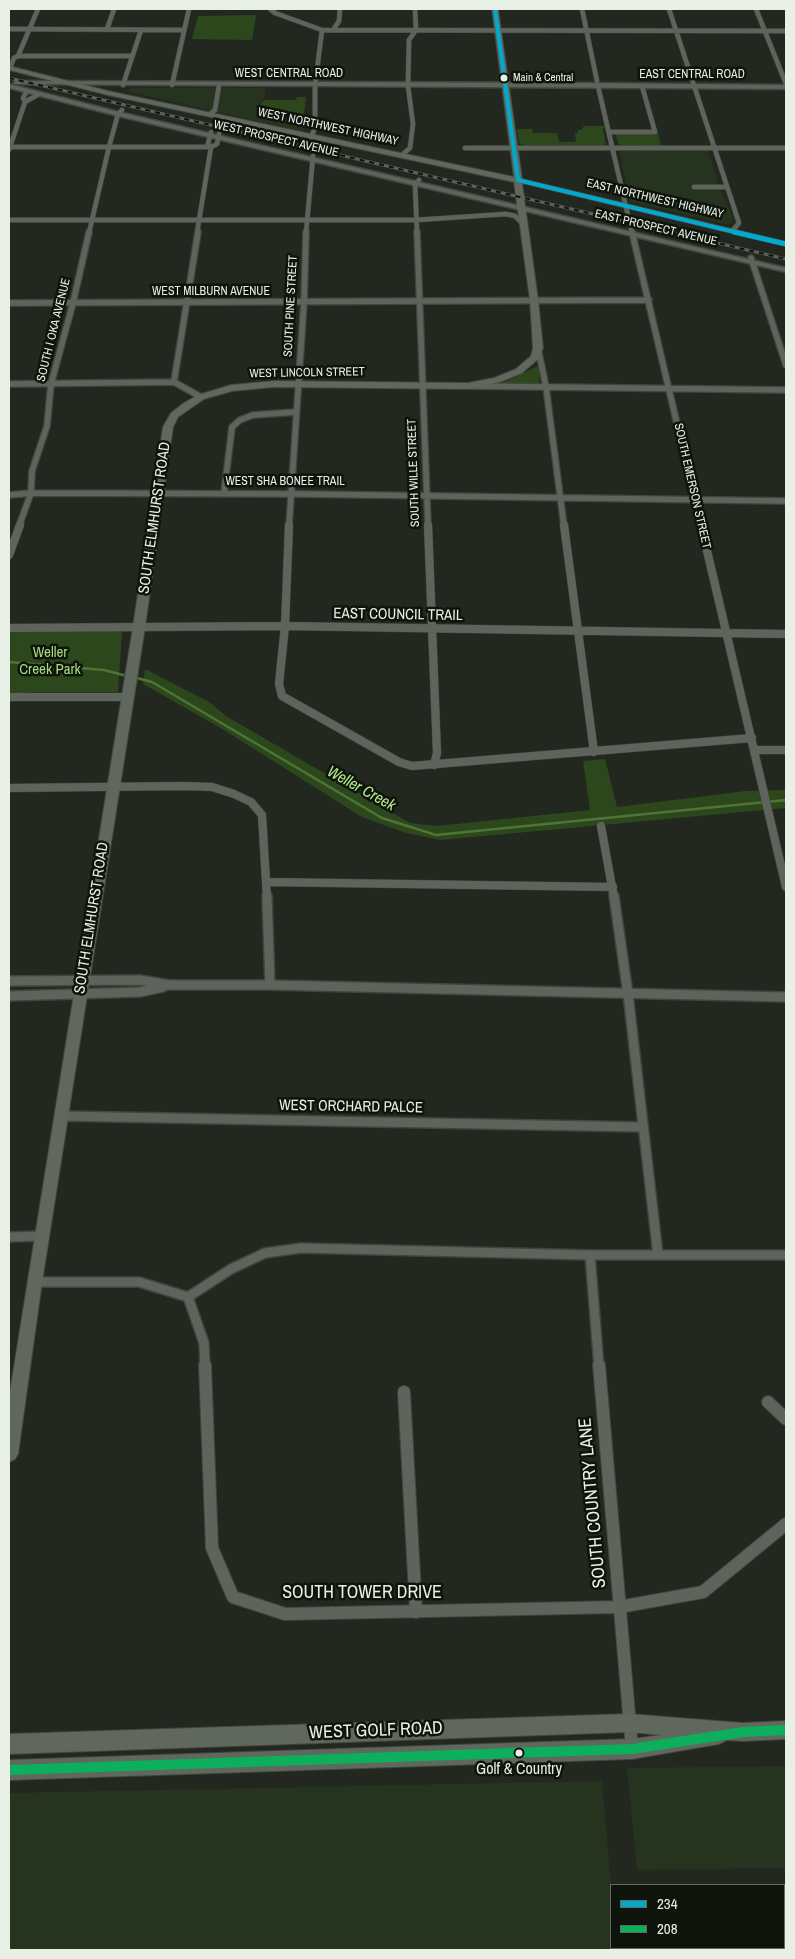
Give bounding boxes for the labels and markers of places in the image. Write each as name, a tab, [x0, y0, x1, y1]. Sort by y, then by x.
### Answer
place label: Main & Central	[513, 71, 573, 85]
marker: Main & Central	[499, 73, 509, 83]
marker: Golf & Country	[514, 1748, 524, 1758]
place label: Golf & Country	[476, 1760, 562, 1780]

